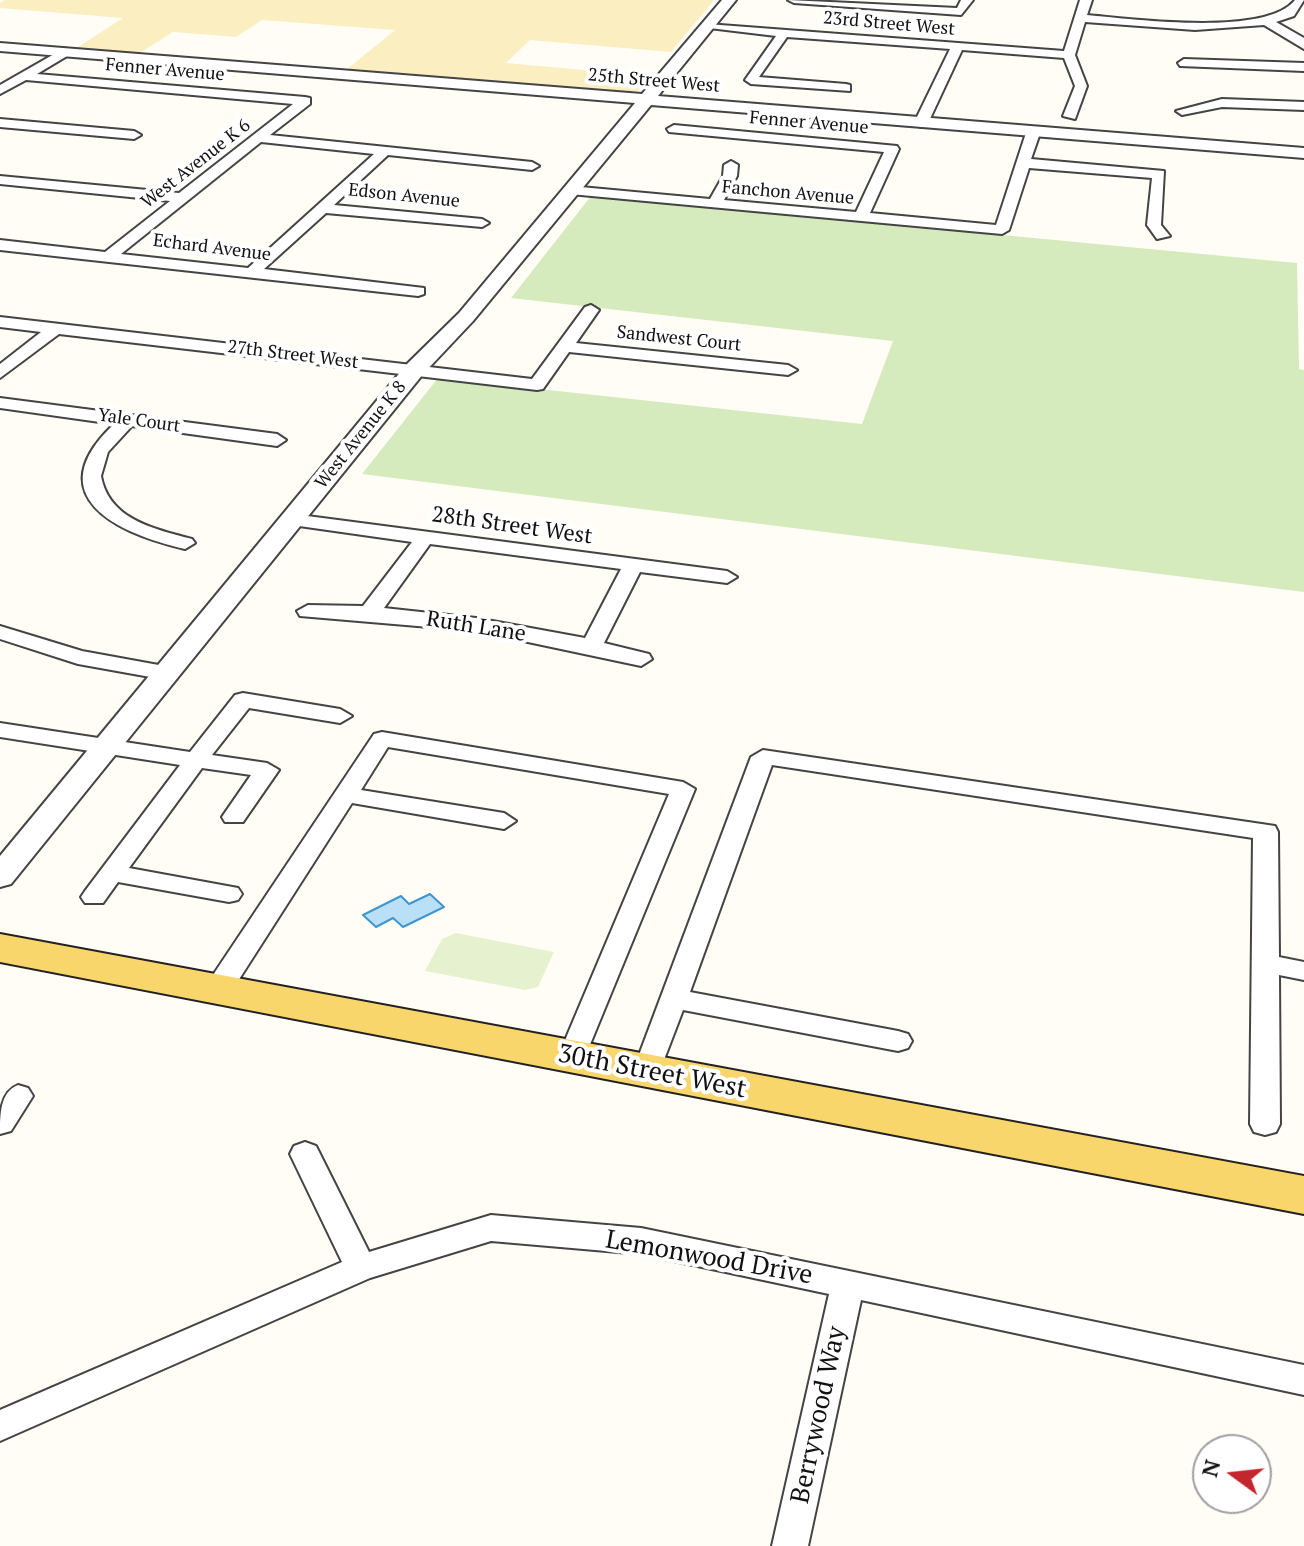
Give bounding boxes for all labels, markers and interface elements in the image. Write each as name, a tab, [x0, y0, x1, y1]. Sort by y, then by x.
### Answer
street label: 23rd Street West	[822, 7, 956, 41]
street label: Fenner Avenue	[105, 54, 225, 86]
street label: 25th Street West	[587, 64, 721, 98]
street label: Fenner Avenue	[749, 107, 869, 139]
street label: West Avenue K 6	[137, 115, 255, 213]
street label: Fanchon Avenue	[721, 176, 855, 210]
street label: Edson Avenue	[347, 179, 461, 213]
street label: Echard Avenue	[152, 230, 272, 266]
street label: Sandwest Court	[616, 322, 742, 356]
street label: 27th Street West	[226, 336, 360, 374]
street label: West Avenue K 8	[311, 377, 411, 493]
street label: Yale Court	[96, 405, 182, 437]
street label: 28th Street West	[430, 502, 594, 550]
street label: Ruth Lane	[424, 606, 528, 648]
street label: 30th Street West	[555, 1038, 749, 1106]
street label: Lemonwood Drive	[603, 1224, 815, 1292]
street label: Berrywood Way	[785, 1324, 853, 1506]
north arrow	[1192, 1434, 1272, 1514]
text: N	[1194, 1456, 1226, 1480]

